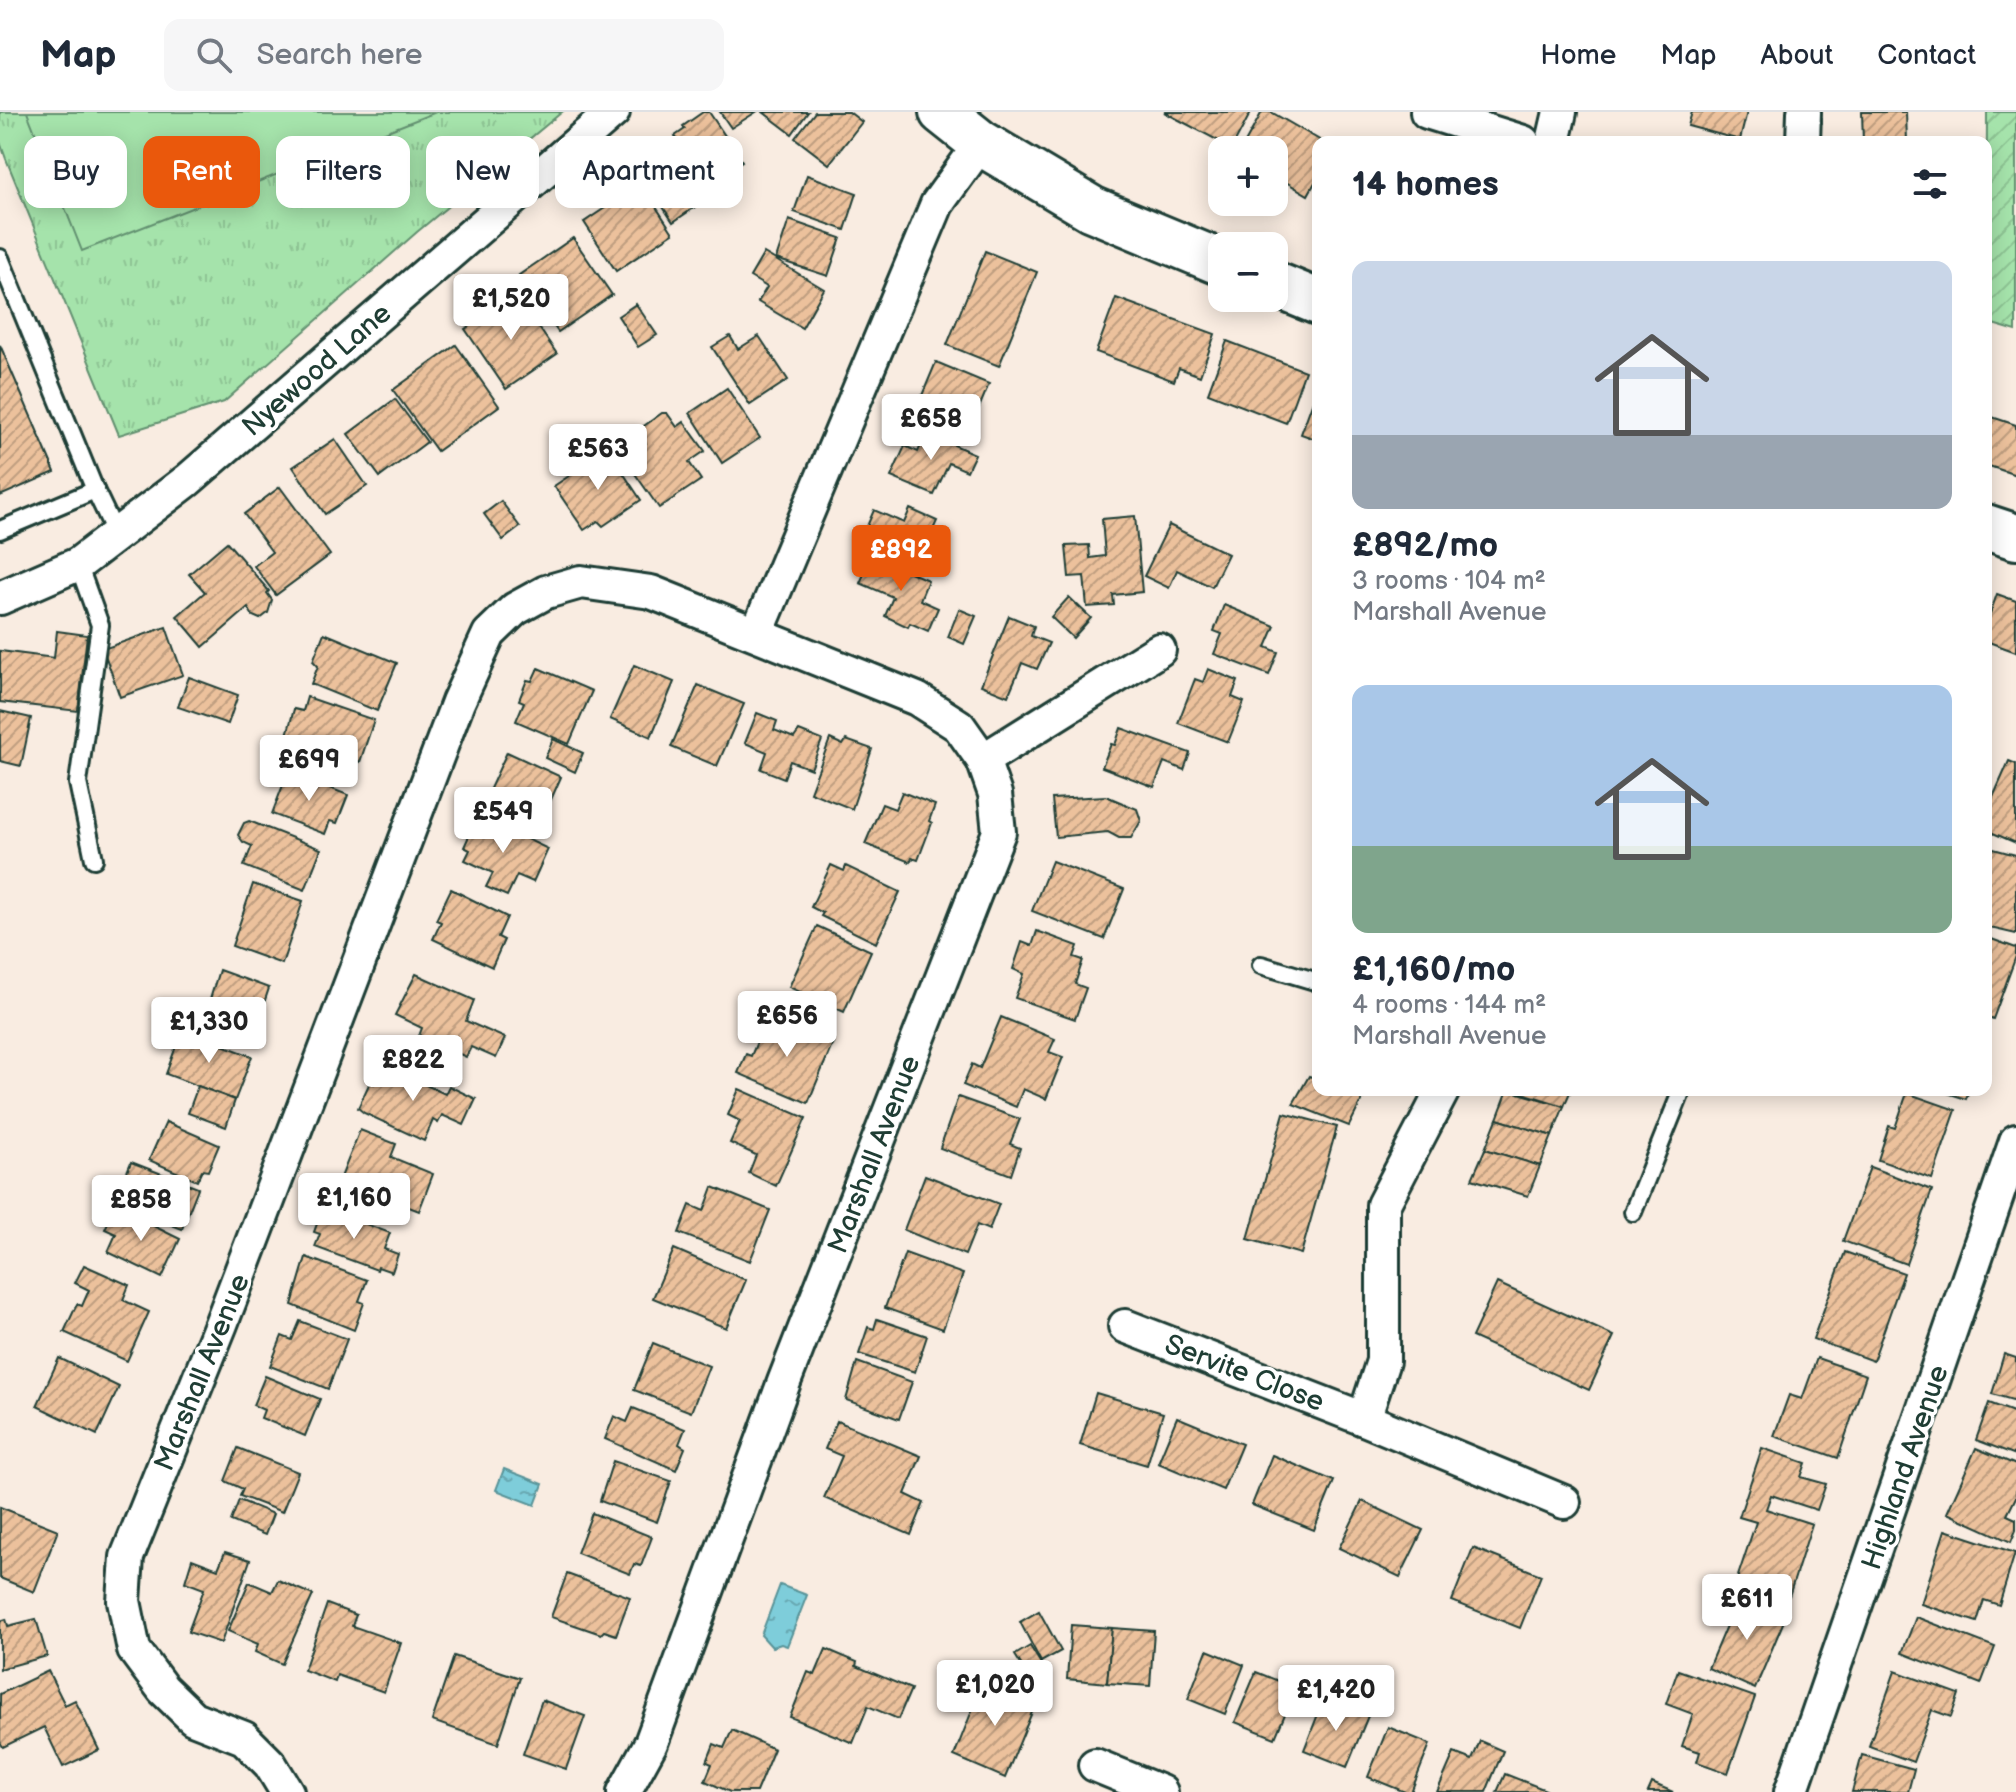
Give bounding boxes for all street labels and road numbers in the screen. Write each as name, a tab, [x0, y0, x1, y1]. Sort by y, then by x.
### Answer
street label: Nyewood Lane	[236, 297, 398, 444]
street label: Marshall Avenue	[821, 1051, 927, 1258]
street label: Marshall Avenue	[148, 1269, 257, 1476]
street label: Servite Close	[1160, 1328, 1329, 1419]
street label: Highland Avenue	[1855, 1361, 1956, 1574]

